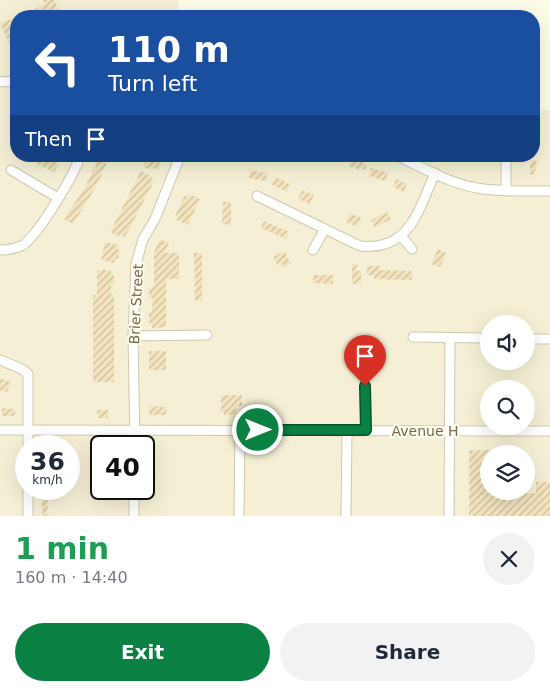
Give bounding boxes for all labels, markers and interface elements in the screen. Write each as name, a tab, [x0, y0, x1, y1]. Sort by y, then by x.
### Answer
icon: left	[25, 30, 90, 95]
text: 110 m	[108, 30, 230, 70]
text: Turn left	[108, 71, 197, 96]
icon: arrive	[82, 125, 110, 153]
text: Then	[25, 128, 72, 150]
street label: Brier Street	[126, 263, 146, 345]
map controls	[480, 315, 535, 500]
button: sound	[480, 315, 535, 370]
pin	[344, 335, 386, 386]
icon: arrive	[351, 342, 379, 370]
button: search	[480, 380, 535, 435]
position arrow	[231, 403, 283, 455]
street label: Avenue H	[392, 423, 459, 439]
speed limit sign: 40	[90, 435, 155, 500]
button: layers	[480, 445, 535, 500]
text: 36	[30, 447, 65, 476]
text: km/h	[32, 473, 63, 487]
text: 1 min	[15, 531, 109, 566]
button: close	[483, 533, 535, 585]
text: 160 m · 14:40	[15, 568, 128, 587]
button: Exit	[15, 623, 270, 681]
button: Share	[280, 623, 535, 681]

